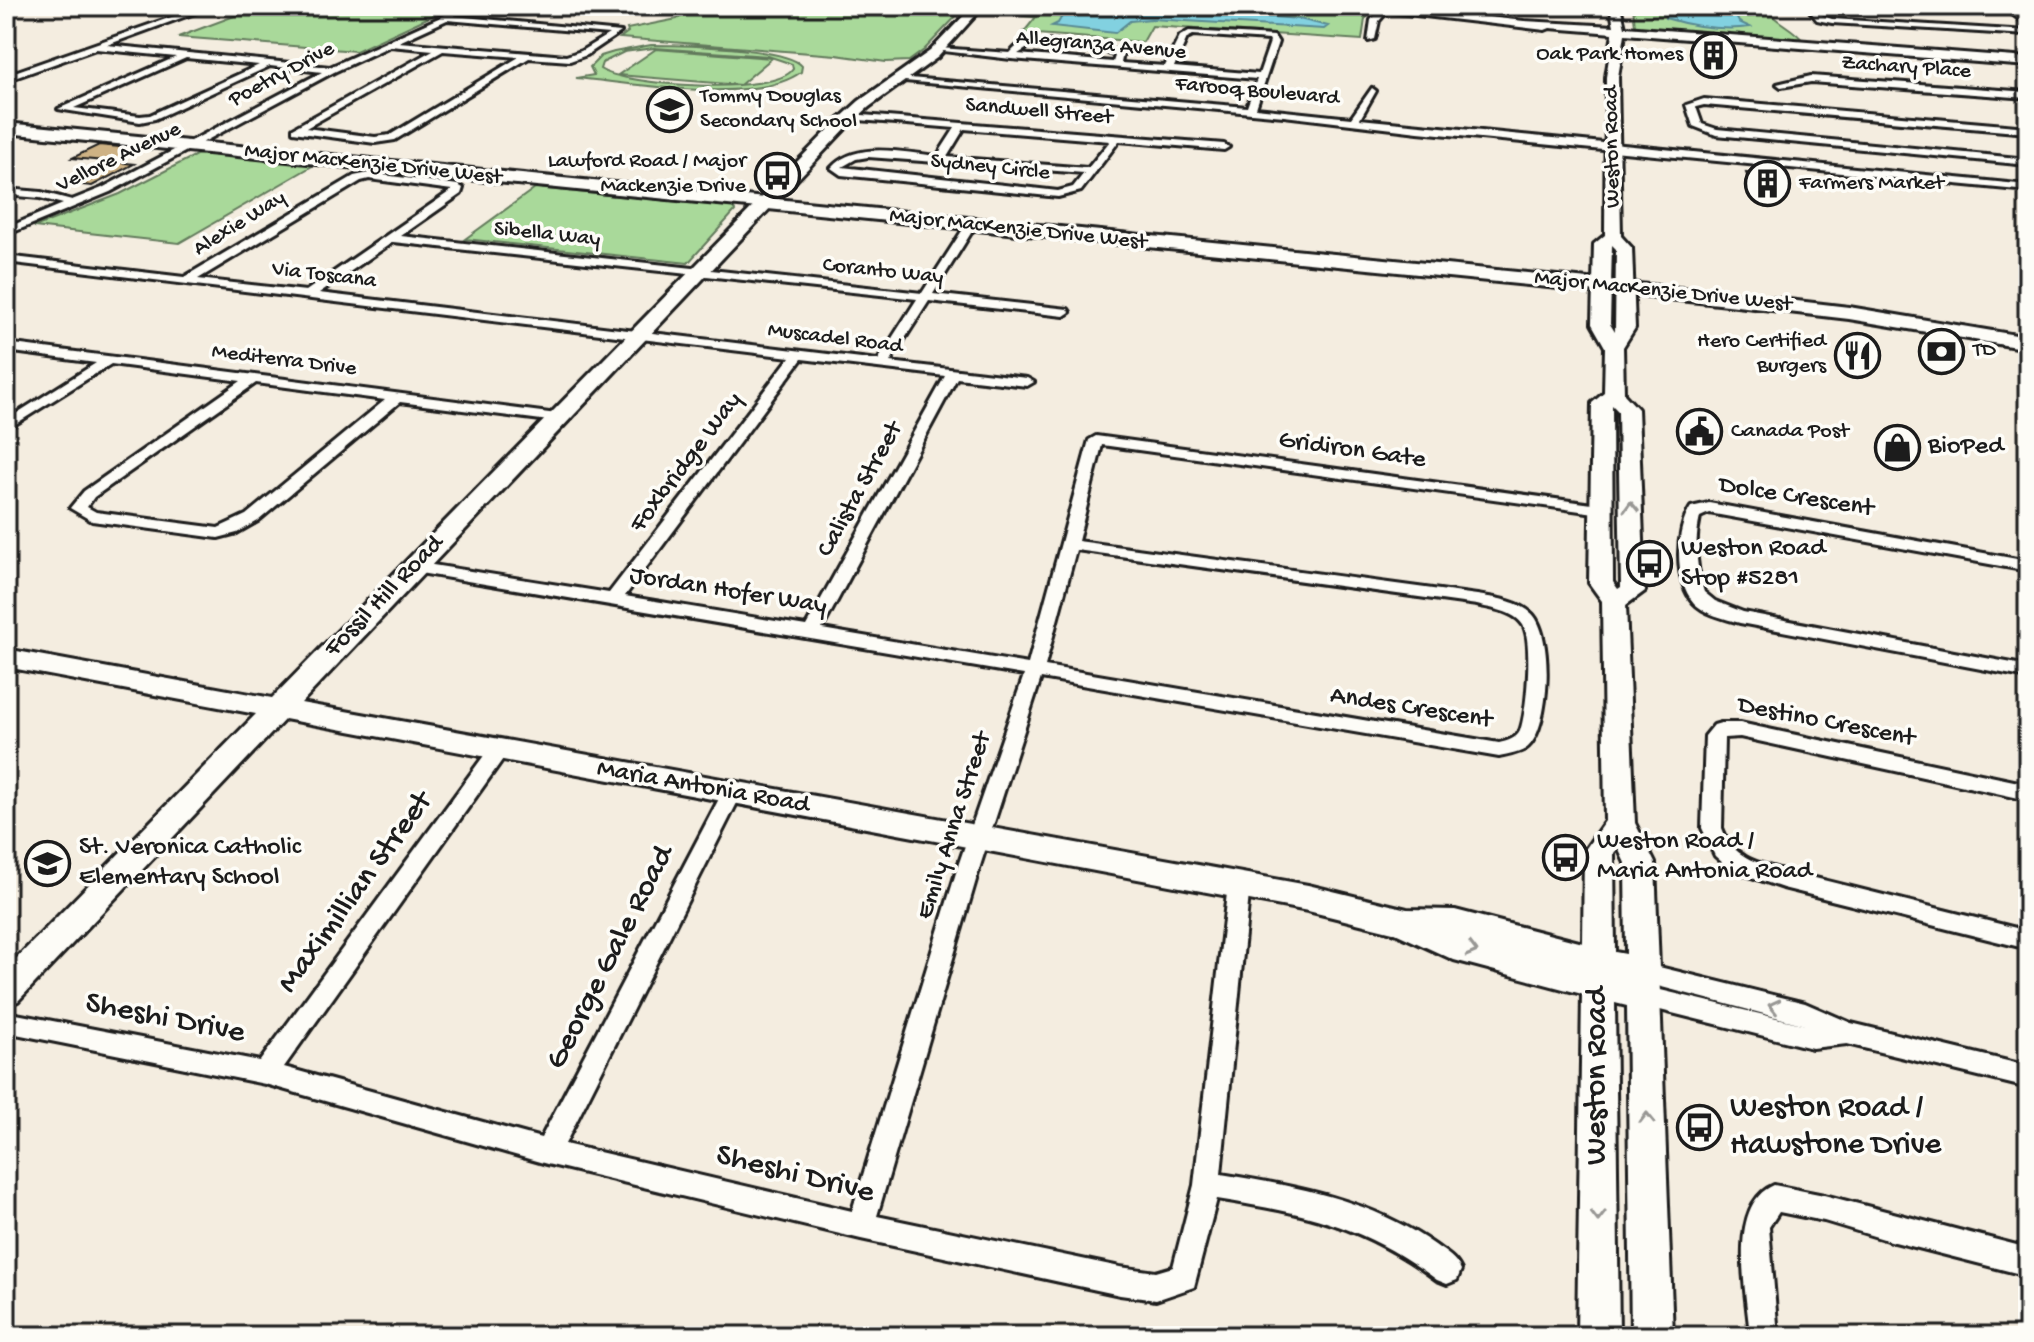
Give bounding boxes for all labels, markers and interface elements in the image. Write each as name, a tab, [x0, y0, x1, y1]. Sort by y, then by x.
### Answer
street label: Allegranza Avenue	[1015, 26, 1188, 66]
building icon: Oak Park Homes	[1690, 31, 1738, 79]
street label: Poetry Drive	[224, 36, 340, 114]
place label: Oak Park Homes	[1536, 42, 1684, 68]
street label: Zachary Place	[1840, 51, 1972, 86]
street label: Farooq Boulevard	[1173, 72, 1342, 112]
place label: Tommy Douglas Secondary School	[698, 84, 857, 135]
street label: Weston Road	[1599, 84, 1627, 208]
school or university icon: Tommy Douglas Secondary School	[645, 86, 693, 134]
street label: Sandwell Street	[964, 93, 1116, 132]
street label: Vellore Avenue	[52, 116, 186, 200]
street label: Major MacKenzie Drive West	[243, 139, 505, 192]
place label: Lawford Road / Major Mackenzie Drive	[548, 149, 748, 200]
street label: Sydney Circle	[929, 149, 1052, 187]
bus stop icon: Lawford Road / Major Mackenzie Drive	[753, 151, 801, 199]
building icon: Farmers Market	[1744, 160, 1792, 208]
place label: Farmers Market	[1798, 171, 1946, 197]
street label: Alexie Way	[189, 185, 291, 263]
street label: Major MacKenzie Drive West	[888, 204, 1150, 257]
street label: Sibella Way	[493, 216, 602, 254]
street label: Coranto Way	[821, 253, 945, 291]
street label: Via Toscana	[269, 257, 378, 295]
street label: Major MacKenzie Drive West	[1533, 266, 1795, 319]
street label: Muscadel Road	[766, 318, 906, 360]
bank icon: TD	[1918, 327, 1966, 375]
place label: Hero Certified Burgers	[1697, 329, 1828, 380]
restaurant icon: Hero Certified Burgers	[1833, 331, 1881, 379]
place label: TD	[1971, 338, 1996, 364]
street label: Mediterra Drive	[210, 339, 358, 383]
street label: Foxbridge Way	[623, 386, 750, 540]
public building icon: Canada Post	[1676, 408, 1724, 456]
street label: Calista Street	[811, 415, 912, 563]
place label: Canada Post	[1731, 419, 1851, 445]
shop icon: BioPed	[1873, 423, 1921, 471]
street label: Gridiron Gate	[1276, 425, 1428, 477]
place label: BioPed	[1927, 432, 2005, 463]
street label: Dolce Crescent	[1715, 470, 1878, 526]
one-way arrow	[1622, 500, 1639, 513]
street label: Fossil Hill Road	[318, 528, 452, 665]
place label: Weston Road Stop #5281	[1681, 534, 1827, 595]
bus stop icon: Weston Road Stop #5281	[1626, 540, 1674, 588]
street label: Jordan Hofer Way	[627, 561, 829, 623]
street label: Andes Crescent	[1328, 681, 1497, 737]
street label: Destino Crescent	[1733, 690, 1920, 756]
street label: Emily Anna Street	[910, 726, 1001, 923]
street label: Maria Antonia Road	[594, 754, 813, 822]
street label: Maximillian Street	[270, 782, 444, 1001]
place label: Weston Road / Maria Antonia Road	[1597, 827, 1814, 888]
place label: St. Veronica Catholic Elementary School	[79, 833, 302, 894]
bus stop icon: Weston Road / Maria Antonia Road	[1542, 833, 1590, 881]
street label: George Gale Road	[538, 838, 685, 1076]
school or university icon: St. Veronica Catholic Elementary School	[24, 839, 72, 887]
one-way arrow	[1464, 941, 1478, 958]
street label: Sheshi Drive	[82, 985, 249, 1053]
street label: Weston Road	[1579, 985, 1617, 1165]
one-way arrow	[1767, 998, 1781, 1015]
place label: Weston Road / Hawstone Drive	[1730, 1090, 1942, 1165]
bus stop icon: Weston Road / Hawstone Drive	[1675, 1103, 1723, 1151]
one-way arrow	[1638, 1111, 1655, 1124]
street label: Sheshi Drive	[712, 1137, 879, 1213]
one-way arrow	[1589, 1210, 1607, 1223]

